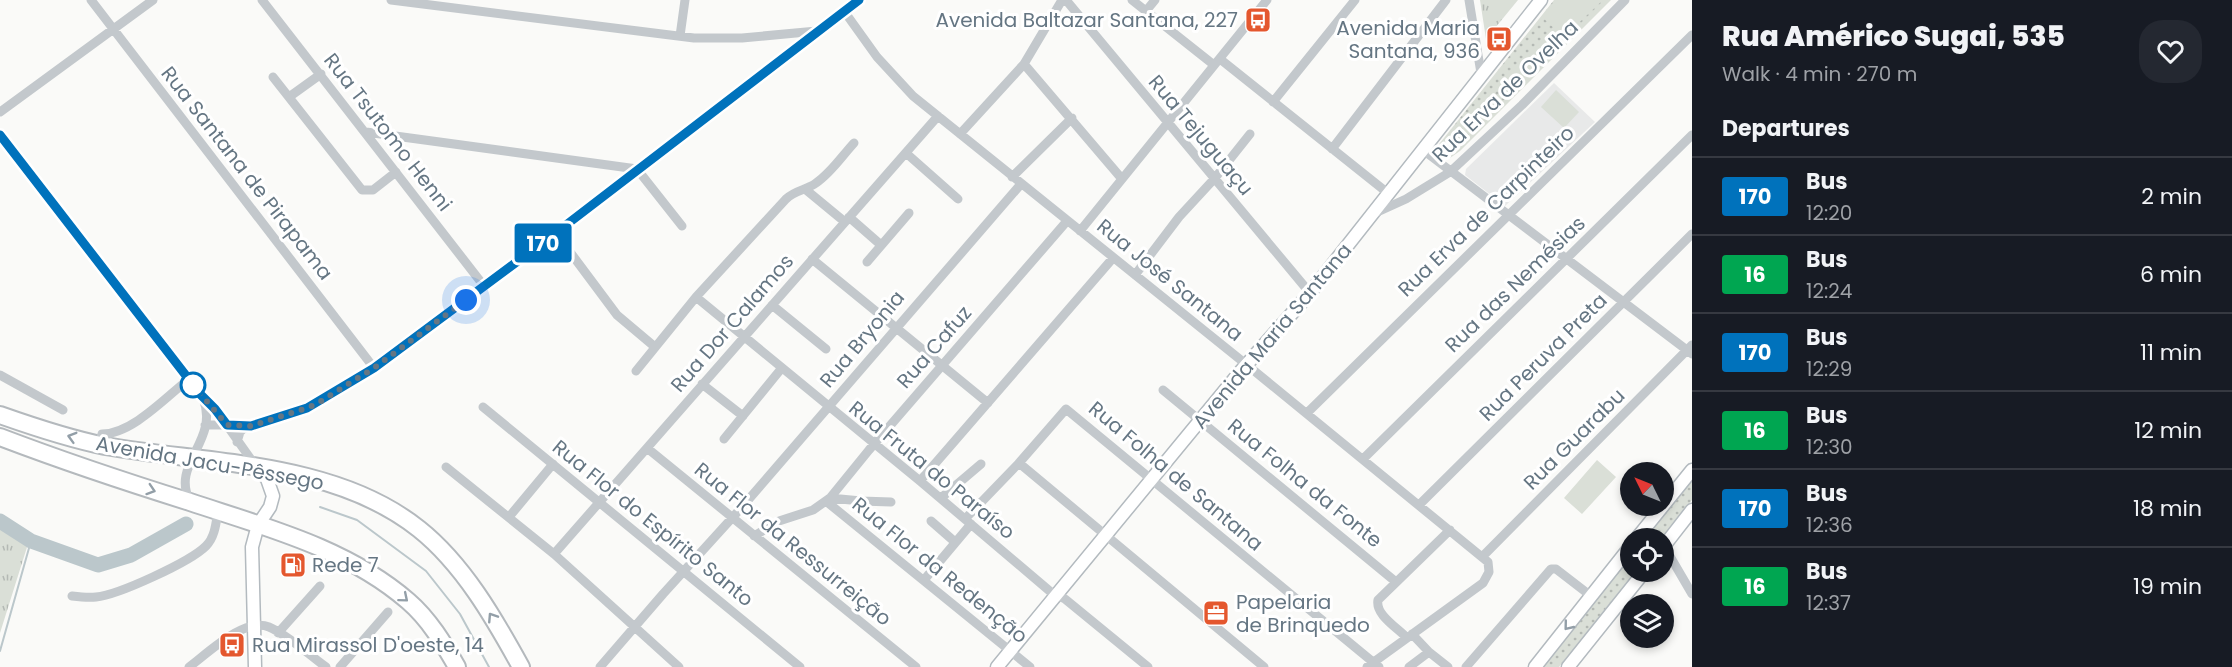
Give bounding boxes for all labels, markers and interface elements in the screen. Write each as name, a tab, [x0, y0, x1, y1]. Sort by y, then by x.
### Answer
bus stop icon: Avenida Baltazar Santana, 227	[1243, 5, 1273, 35]
place label: Avenida Baltazar Santana, 227	[935, 6, 1238, 34]
place label: Avenida Maria Santana, 936	[1336, 14, 1480, 65]
street label: Rua Erva de Ovelha	[1426, 14, 1584, 168]
text: Rua Américo Sugai, 535	[1722, 17, 2065, 56]
button: heart	[2139, 20, 2202, 83]
bus stop icon: Avenida Maria Santana, 936	[1484, 24, 1514, 54]
street label: Rua Tsutomo Henni	[317, 47, 459, 217]
street label: Rua Santana de Pirapama	[155, 60, 339, 286]
text: Walk · 4 min · 270 m	[1722, 60, 1917, 88]
street label: Rua Tejuguaçu	[1142, 69, 1260, 201]
text: Departures	[1722, 113, 1850, 144]
street label: Rua Erva de Carpinteiro	[1392, 119, 1580, 303]
text: Bus	[1806, 166, 1848, 197]
text: 2 min	[2141, 181, 2202, 212]
text: 170	[1739, 182, 1771, 211]
text: 12:20	[1806, 199, 1852, 227]
street label: Rua das Nemésias	[1439, 210, 1591, 358]
street label: Rua José Santana	[1091, 212, 1249, 348]
line badge: 170	[508, 224, 578, 262]
text: 170	[527, 229, 559, 258]
street label: Avenida Maria Santana	[1186, 237, 1358, 435]
text: Bus	[1806, 244, 1848, 275]
street label: Rua Dor Calamos	[664, 248, 800, 398]
text: 6 min	[2140, 259, 2202, 290]
text: 16	[1744, 260, 1766, 289]
text: 12:24	[1806, 277, 1852, 305]
street label: Rua Bryonia	[813, 284, 911, 394]
your location	[451, 285, 481, 315]
street label: Rua Peruva Preta	[1473, 287, 1613, 427]
street label: Rua Cafuz	[890, 300, 978, 394]
text: Bus	[1806, 322, 1848, 353]
text: 11 min	[2140, 337, 2202, 368]
text: 170	[1739, 338, 1771, 367]
text: 12:29	[1806, 355, 1852, 383]
unlabelled marker	[180, 372, 206, 398]
street label: Rua Guarabu	[1517, 382, 1631, 496]
street label: Rua Fruta do Paraíso	[843, 394, 1021, 546]
street label: Rua Folha de Santana	[1083, 395, 1269, 557]
text: Bus	[1806, 400, 1848, 431]
street label: Rua Folha da Fonte	[1222, 412, 1388, 554]
text: 12 min	[2134, 415, 2202, 446]
text: 16	[1744, 416, 1766, 445]
street label: Avenida Jacu-Pêssego	[94, 429, 326, 497]
one-way arrow	[67, 432, 77, 445]
street label: Rua Flor do Espírito Santo	[547, 433, 759, 613]
text: 12:30	[1806, 433, 1853, 461]
street label: Rua Flor da Ressurreição	[689, 456, 897, 632]
north arrow	[1620, 462, 1674, 516]
map controls	[1620, 462, 1674, 648]
text: Bus	[1806, 478, 1848, 509]
one-way arrow	[145, 482, 156, 495]
street label: Rua Flor da Redenção	[846, 490, 1034, 650]
text: 18 min	[2133, 493, 2202, 524]
text: 170	[1739, 494, 1771, 523]
text: 12:36	[1806, 511, 1853, 539]
button: locate	[1620, 528, 1674, 582]
fuel station icon: Rede 7	[278, 550, 308, 580]
place label: Rede 7	[312, 551, 379, 579]
text: Bus	[1806, 556, 1848, 587]
text: 19 min	[2133, 571, 2202, 602]
text: 16	[1744, 572, 1766, 601]
place label: Papelaria de Brinquedo	[1236, 588, 1370, 639]
text: 12:37	[1806, 589, 1851, 617]
one-way arrow	[397, 591, 408, 602]
button: layers	[1620, 594, 1674, 648]
office icon: Papelaria de Brinquedo	[1201, 598, 1231, 628]
one-way arrow	[488, 612, 499, 623]
one-way arrow	[1564, 619, 1575, 630]
bus stop icon: Rua Mirassol D'oeste, 14	[217, 630, 247, 660]
place label: Rua Mirassol D'oeste, 14	[252, 631, 484, 659]

